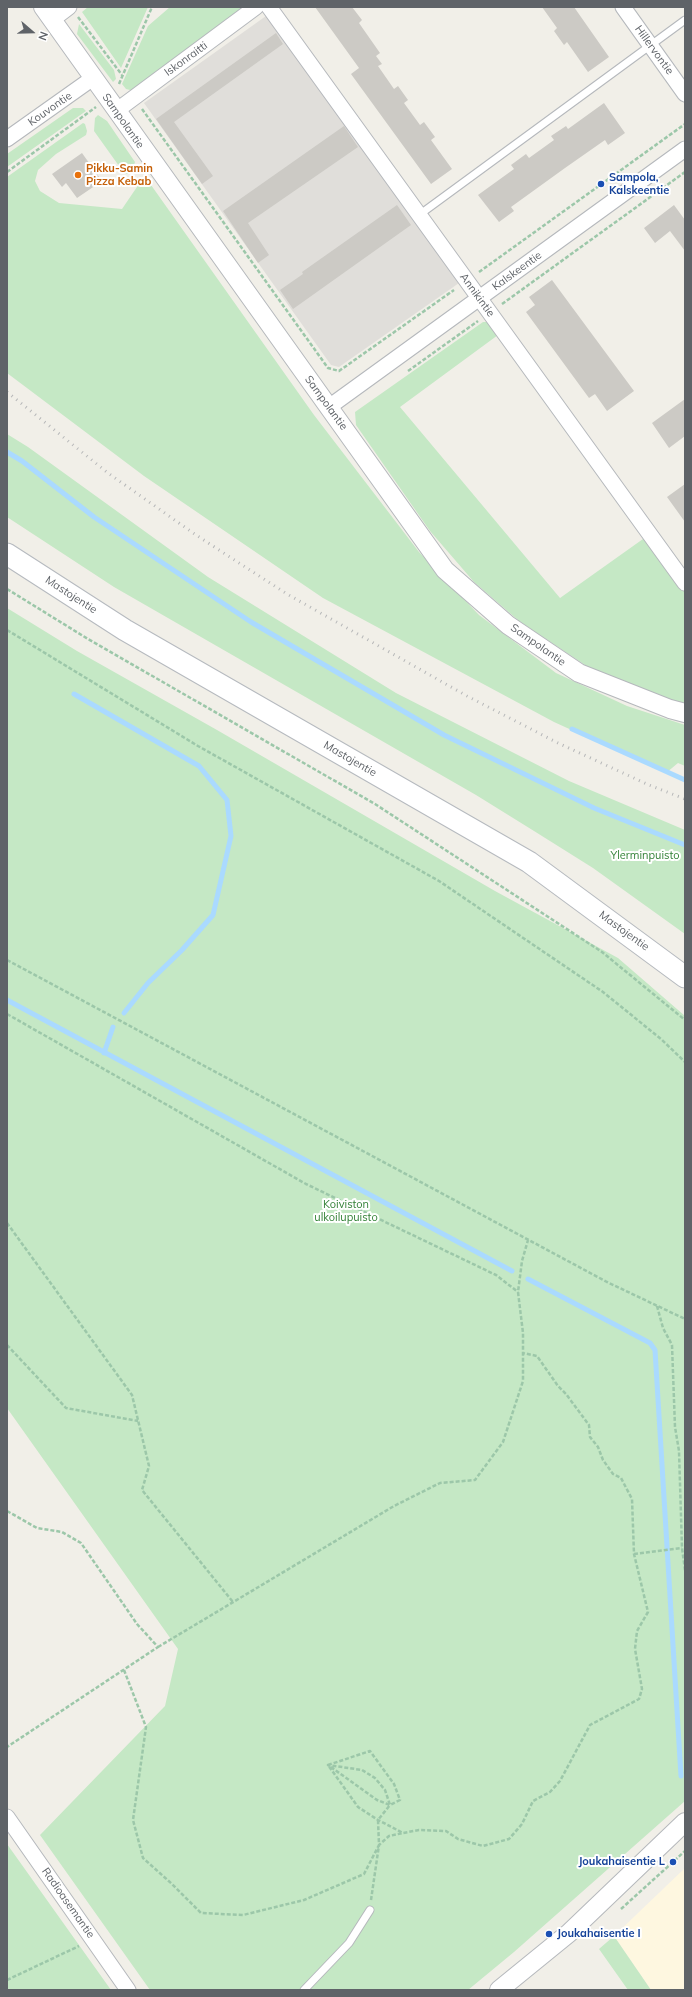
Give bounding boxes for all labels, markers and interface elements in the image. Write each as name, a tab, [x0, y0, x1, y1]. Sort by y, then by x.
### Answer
north arrow	[12, 12, 52, 52]
street label: Hillervontie	[632, 23, 676, 77]
text: N	[35, 30, 51, 42]
street label: Iskonraitti	[162, 39, 210, 79]
street label: Kouvontie	[26, 89, 74, 129]
street label: Sampolantie	[99, 91, 147, 151]
place label: Pikku-Samin Pizza Kebab	[86, 162, 153, 188]
marker: Pikku-Samin Pizza Kebab	[73, 170, 83, 180]
place label: Sampola, Kalskeentie	[609, 171, 669, 197]
marker: Sampola, Kalskeentie	[596, 179, 606, 189]
street label: Kalskeentie	[490, 249, 544, 293]
street label: Annikintie	[457, 271, 497, 319]
street label: Sampolantie	[302, 373, 350, 433]
street label: Mastojentie	[43, 573, 99, 617]
street label: Sampolantie	[508, 621, 568, 669]
street label: Mastojentie	[321, 739, 379, 779]
park label: Ylerminpuisto	[610, 849, 680, 863]
street label: Mastojentie	[596, 908, 652, 954]
park label: Koiviston ulkoilupuisto	[314, 1198, 378, 1224]
place label: Joukahaisentie L	[578, 1855, 665, 1869]
marker: Joukahaisentie L	[668, 1857, 678, 1867]
street label: Radioasemantie	[39, 1865, 97, 1941]
place label: Joukahaisentie I	[557, 1927, 641, 1941]
marker: Joukahaisentie I	[544, 1929, 554, 1939]

